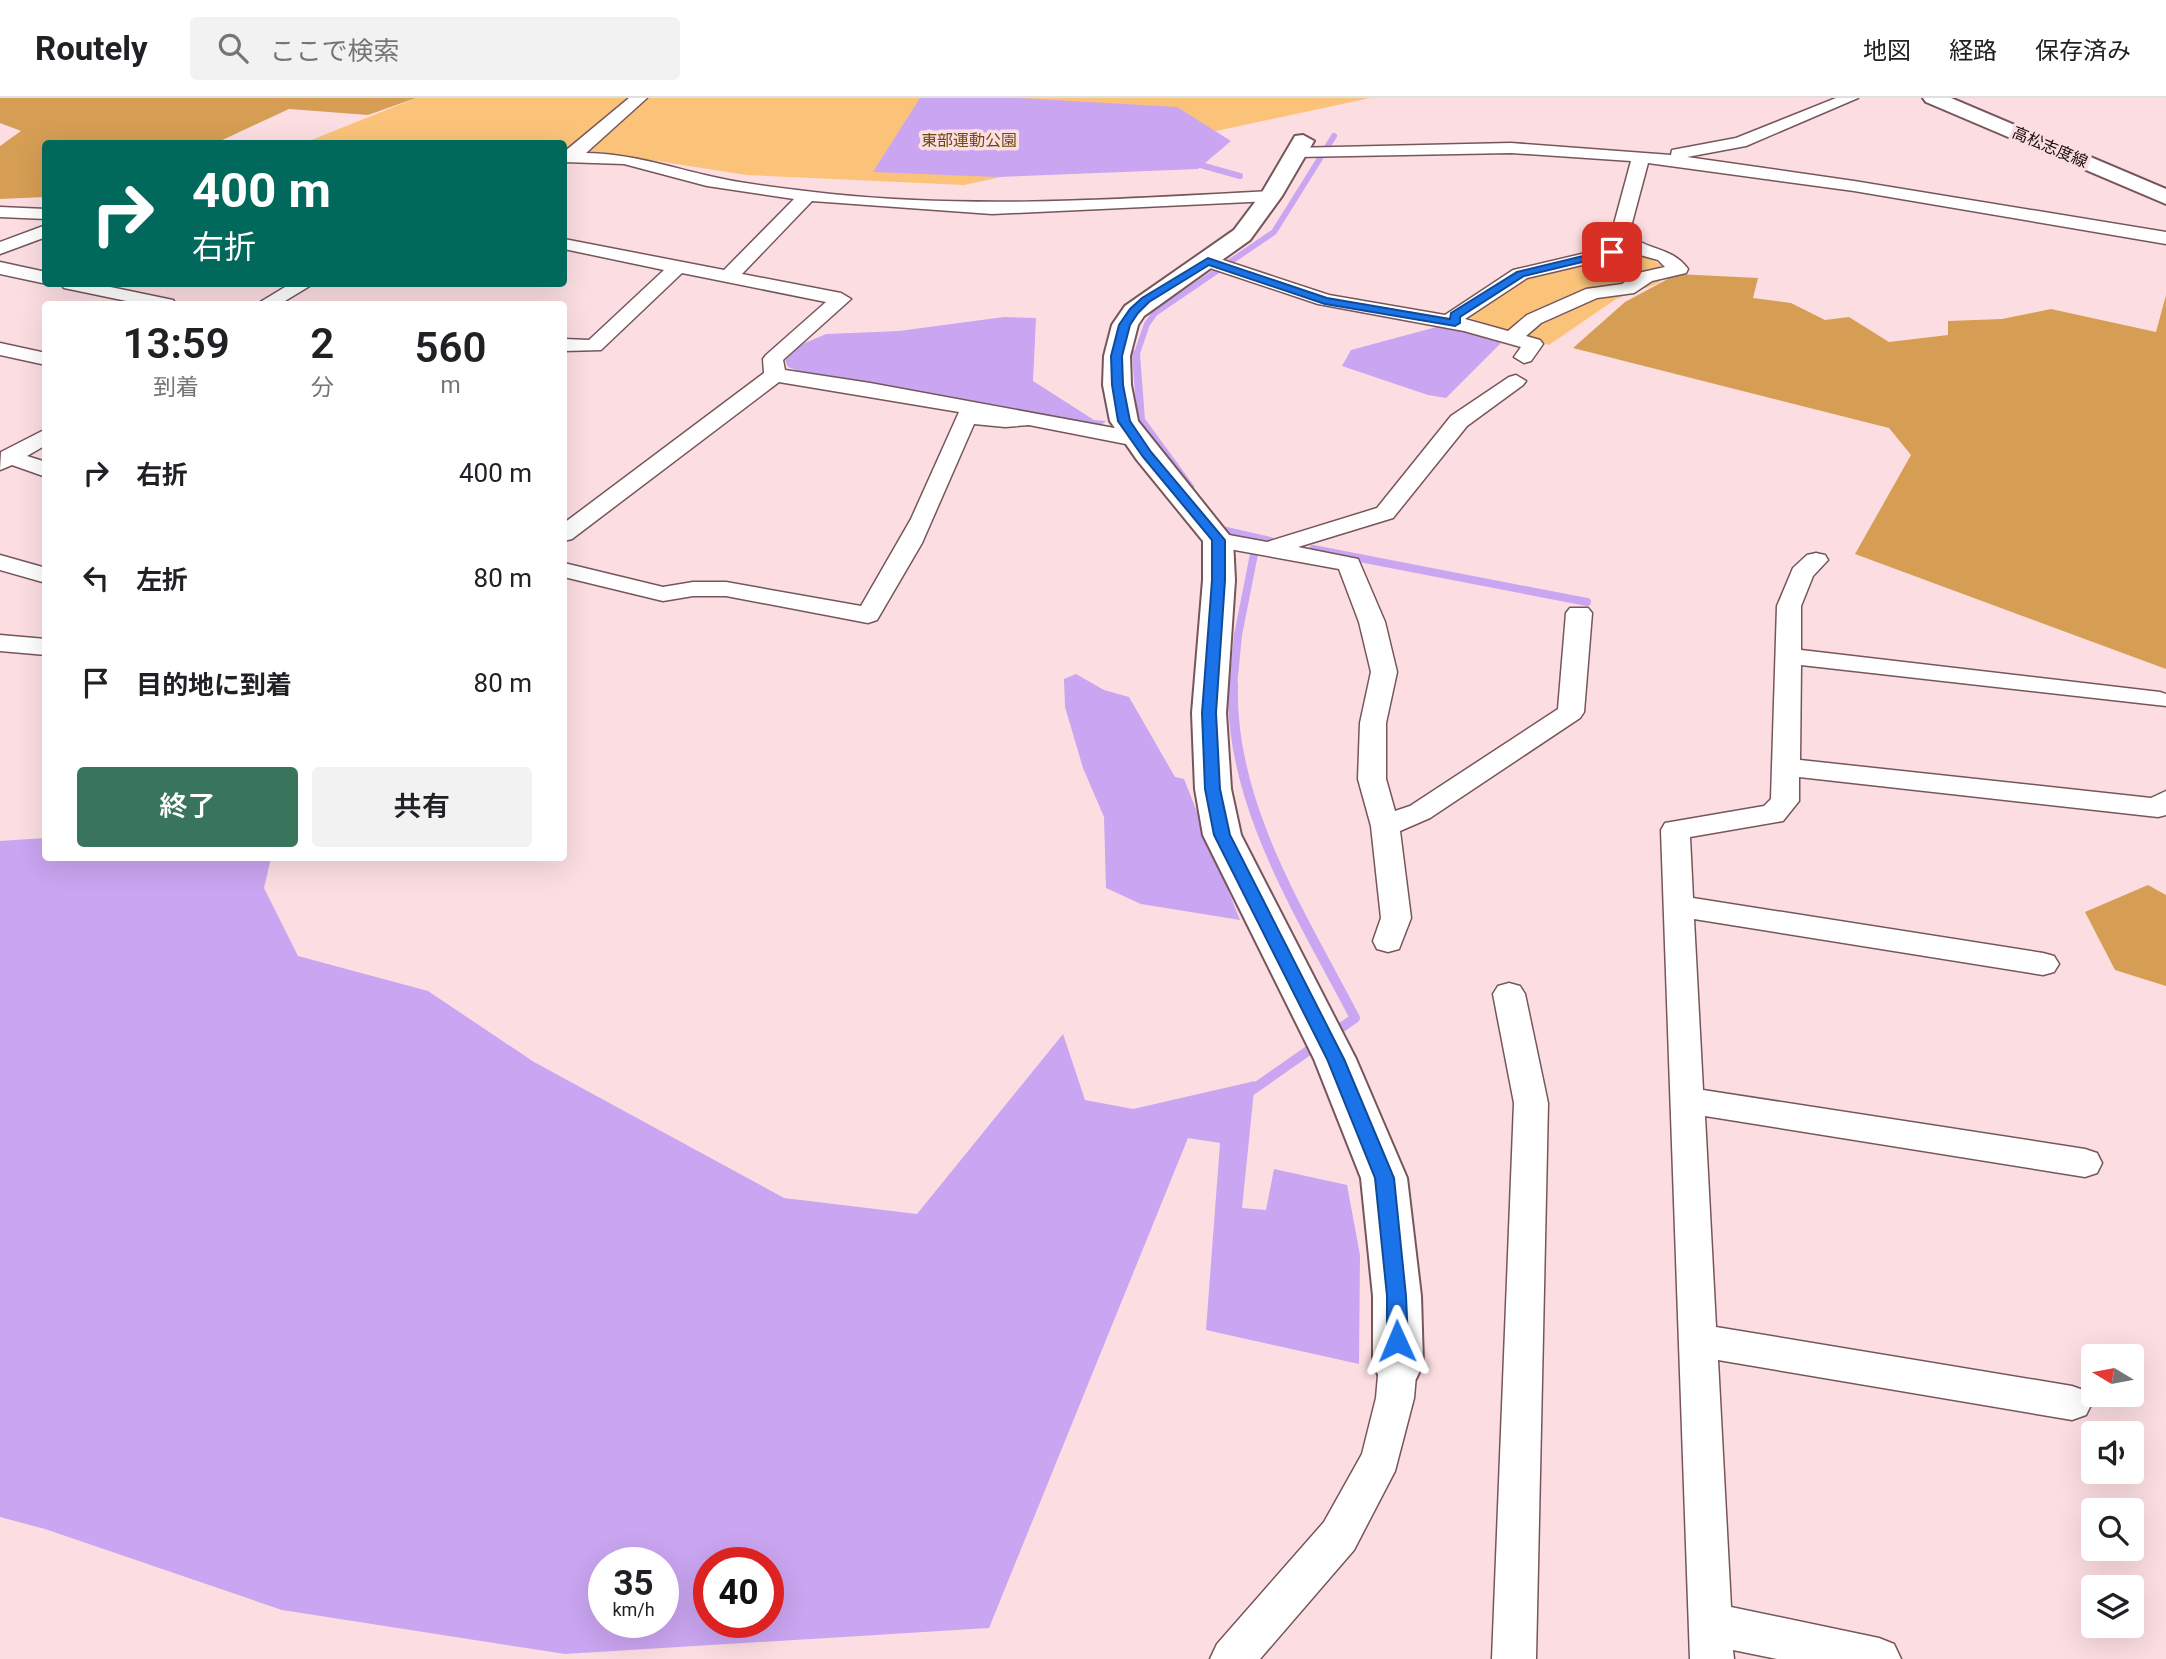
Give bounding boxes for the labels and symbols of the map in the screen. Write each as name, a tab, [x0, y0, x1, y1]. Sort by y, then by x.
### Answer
street label: 高松志度線	[2009, 123, 2091, 171]
park label: 東部運動公園	[921, 131, 1017, 150]
pin	[1582, 222, 1642, 282]
position arrow	[1360, 1304, 1434, 1378]
north arrow	[2081, 1344, 2144, 1407]
speed limit sign: 40	[693, 1547, 784, 1638]

